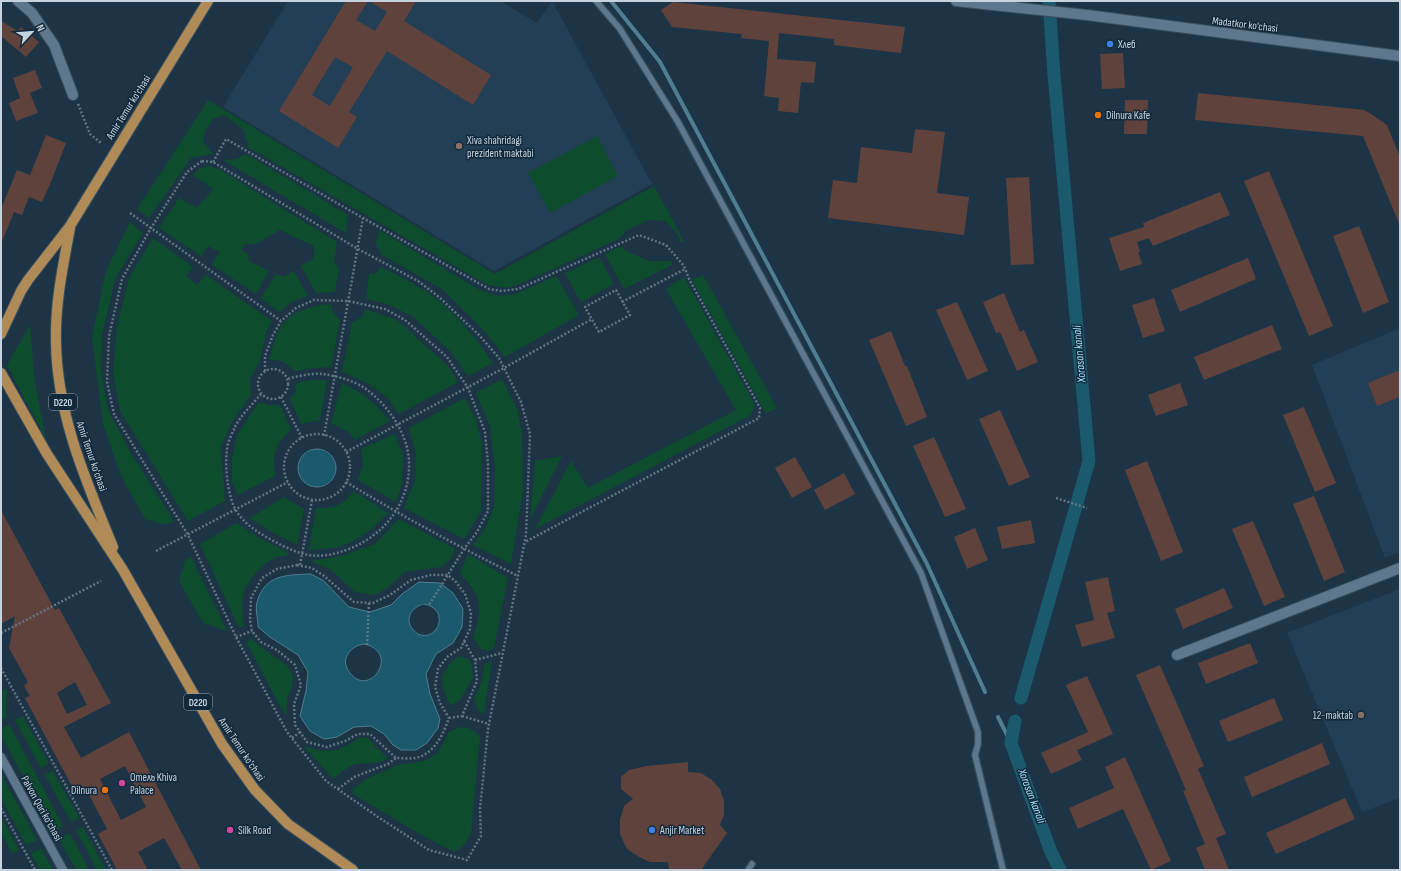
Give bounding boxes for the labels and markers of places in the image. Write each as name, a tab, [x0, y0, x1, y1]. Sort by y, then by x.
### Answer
place label: Хлеб	[1117, 38, 1136, 51]
marker: Хлеб	[1105, 39, 1115, 49]
place label: Dilnura Kafe	[1106, 109, 1150, 122]
marker: Dilnura Kafe	[1093, 110, 1103, 120]
place label: Xiva shahridagi prezident maktabi	[466, 134, 534, 160]
marker: Xiva shahridagi prezident maktabi	[454, 141, 464, 151]
place label: 12-maktab	[1313, 709, 1353, 722]
marker: 12-maktab	[1356, 710, 1366, 720]
place label: Отель Khiva Palace	[130, 771, 177, 797]
marker: Отель Khiva Palace	[117, 778, 127, 788]
place label: Dilnura	[71, 784, 97, 797]
marker: Dilnura	[100, 785, 110, 795]
place label: Silk Road	[238, 824, 271, 837]
place label: Anjir Market	[659, 824, 705, 837]
marker: Silk Road	[225, 825, 235, 835]
marker: Anjir Market	[647, 825, 657, 835]

